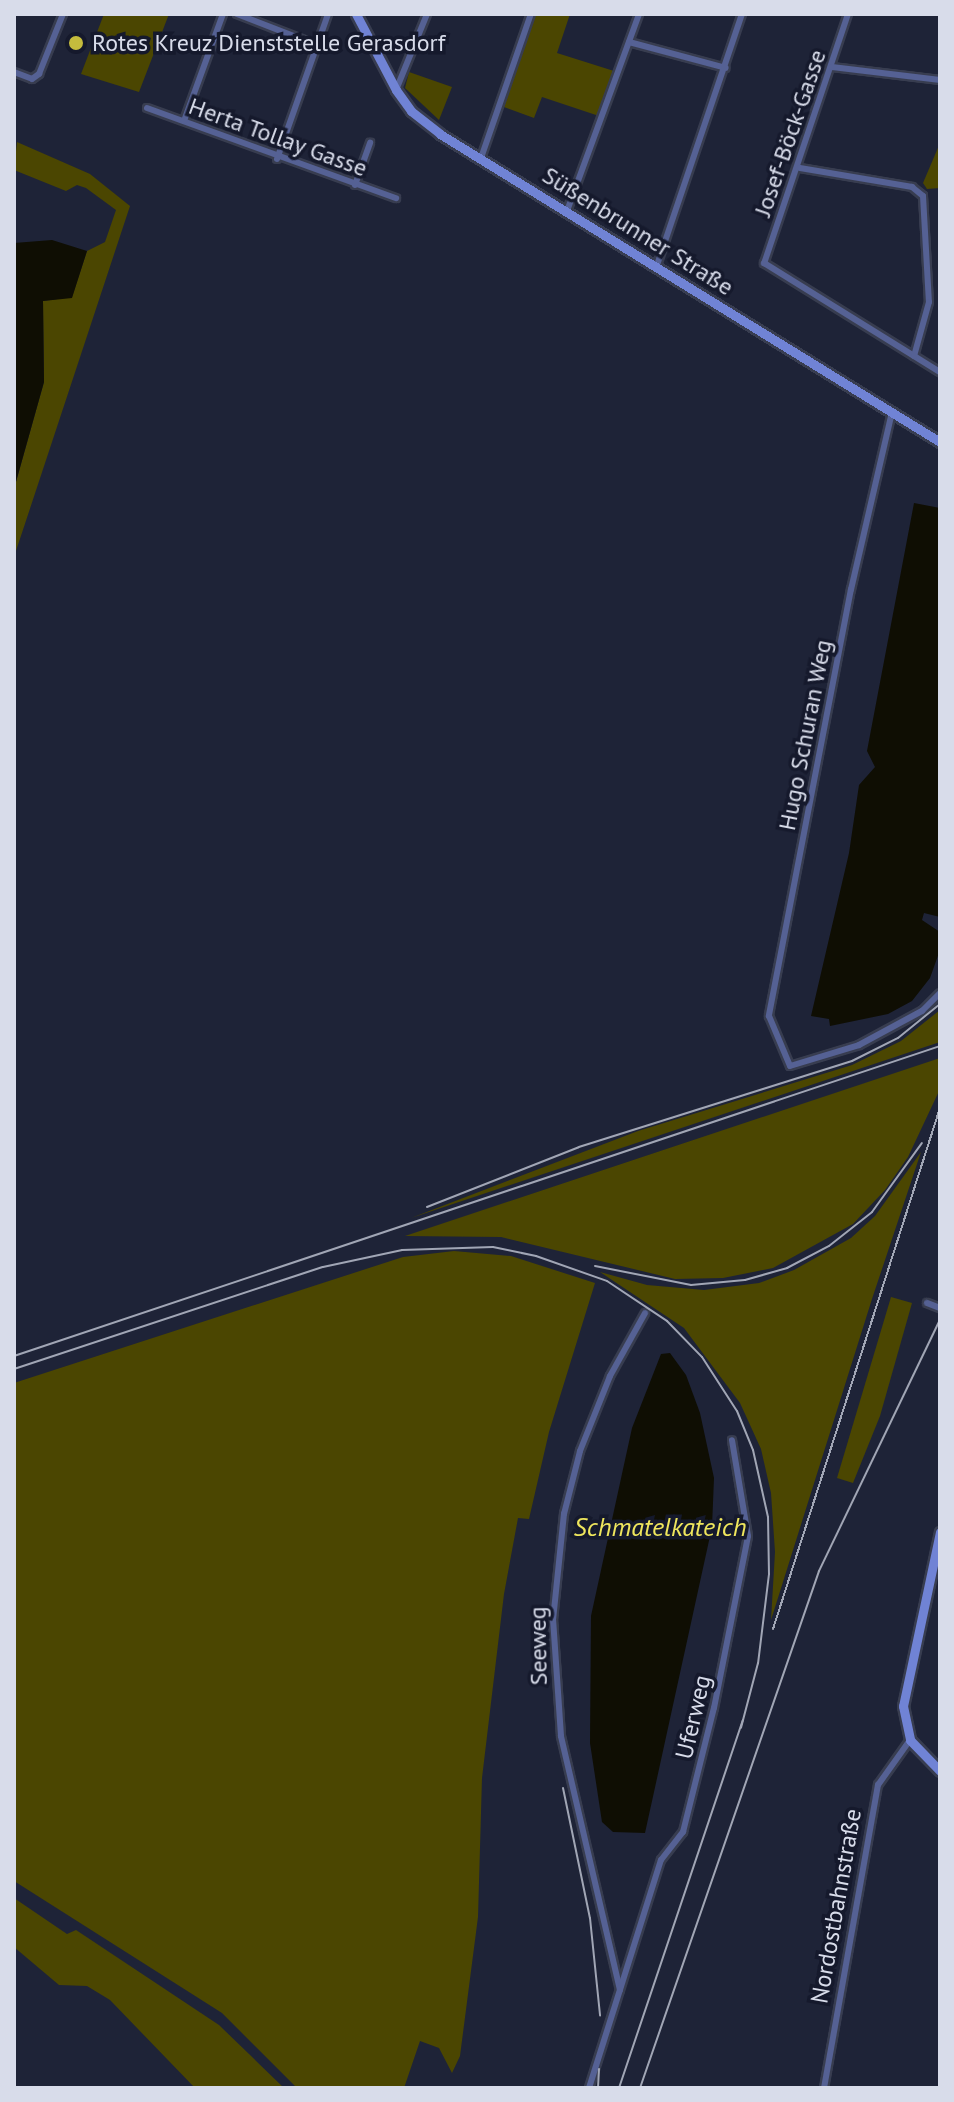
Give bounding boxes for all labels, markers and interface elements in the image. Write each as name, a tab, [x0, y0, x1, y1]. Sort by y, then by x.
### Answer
place label: Rotes Kreuz Dienststelle Gerasdorf	[92, 29, 446, 57]
marker: Rotes Kreuz Dienststelle Gerasdorf	[67, 34, 85, 52]
street label: Josef-Böck-Gasse	[748, 46, 832, 220]
street label: Herta Tollay Gasse	[184, 91, 372, 183]
street label: Süßenbrunner Straße	[537, 161, 739, 301]
street label: Hugo Schuran Weg	[772, 637, 838, 833]
water label: Schmatelkateich	[574, 1511, 746, 1543]
street label: Seeweg	[523, 1606, 553, 1686]
street label: Uferweg	[669, 1672, 717, 1762]
street label: Nordostbahnstraße	[805, 1806, 867, 2006]

